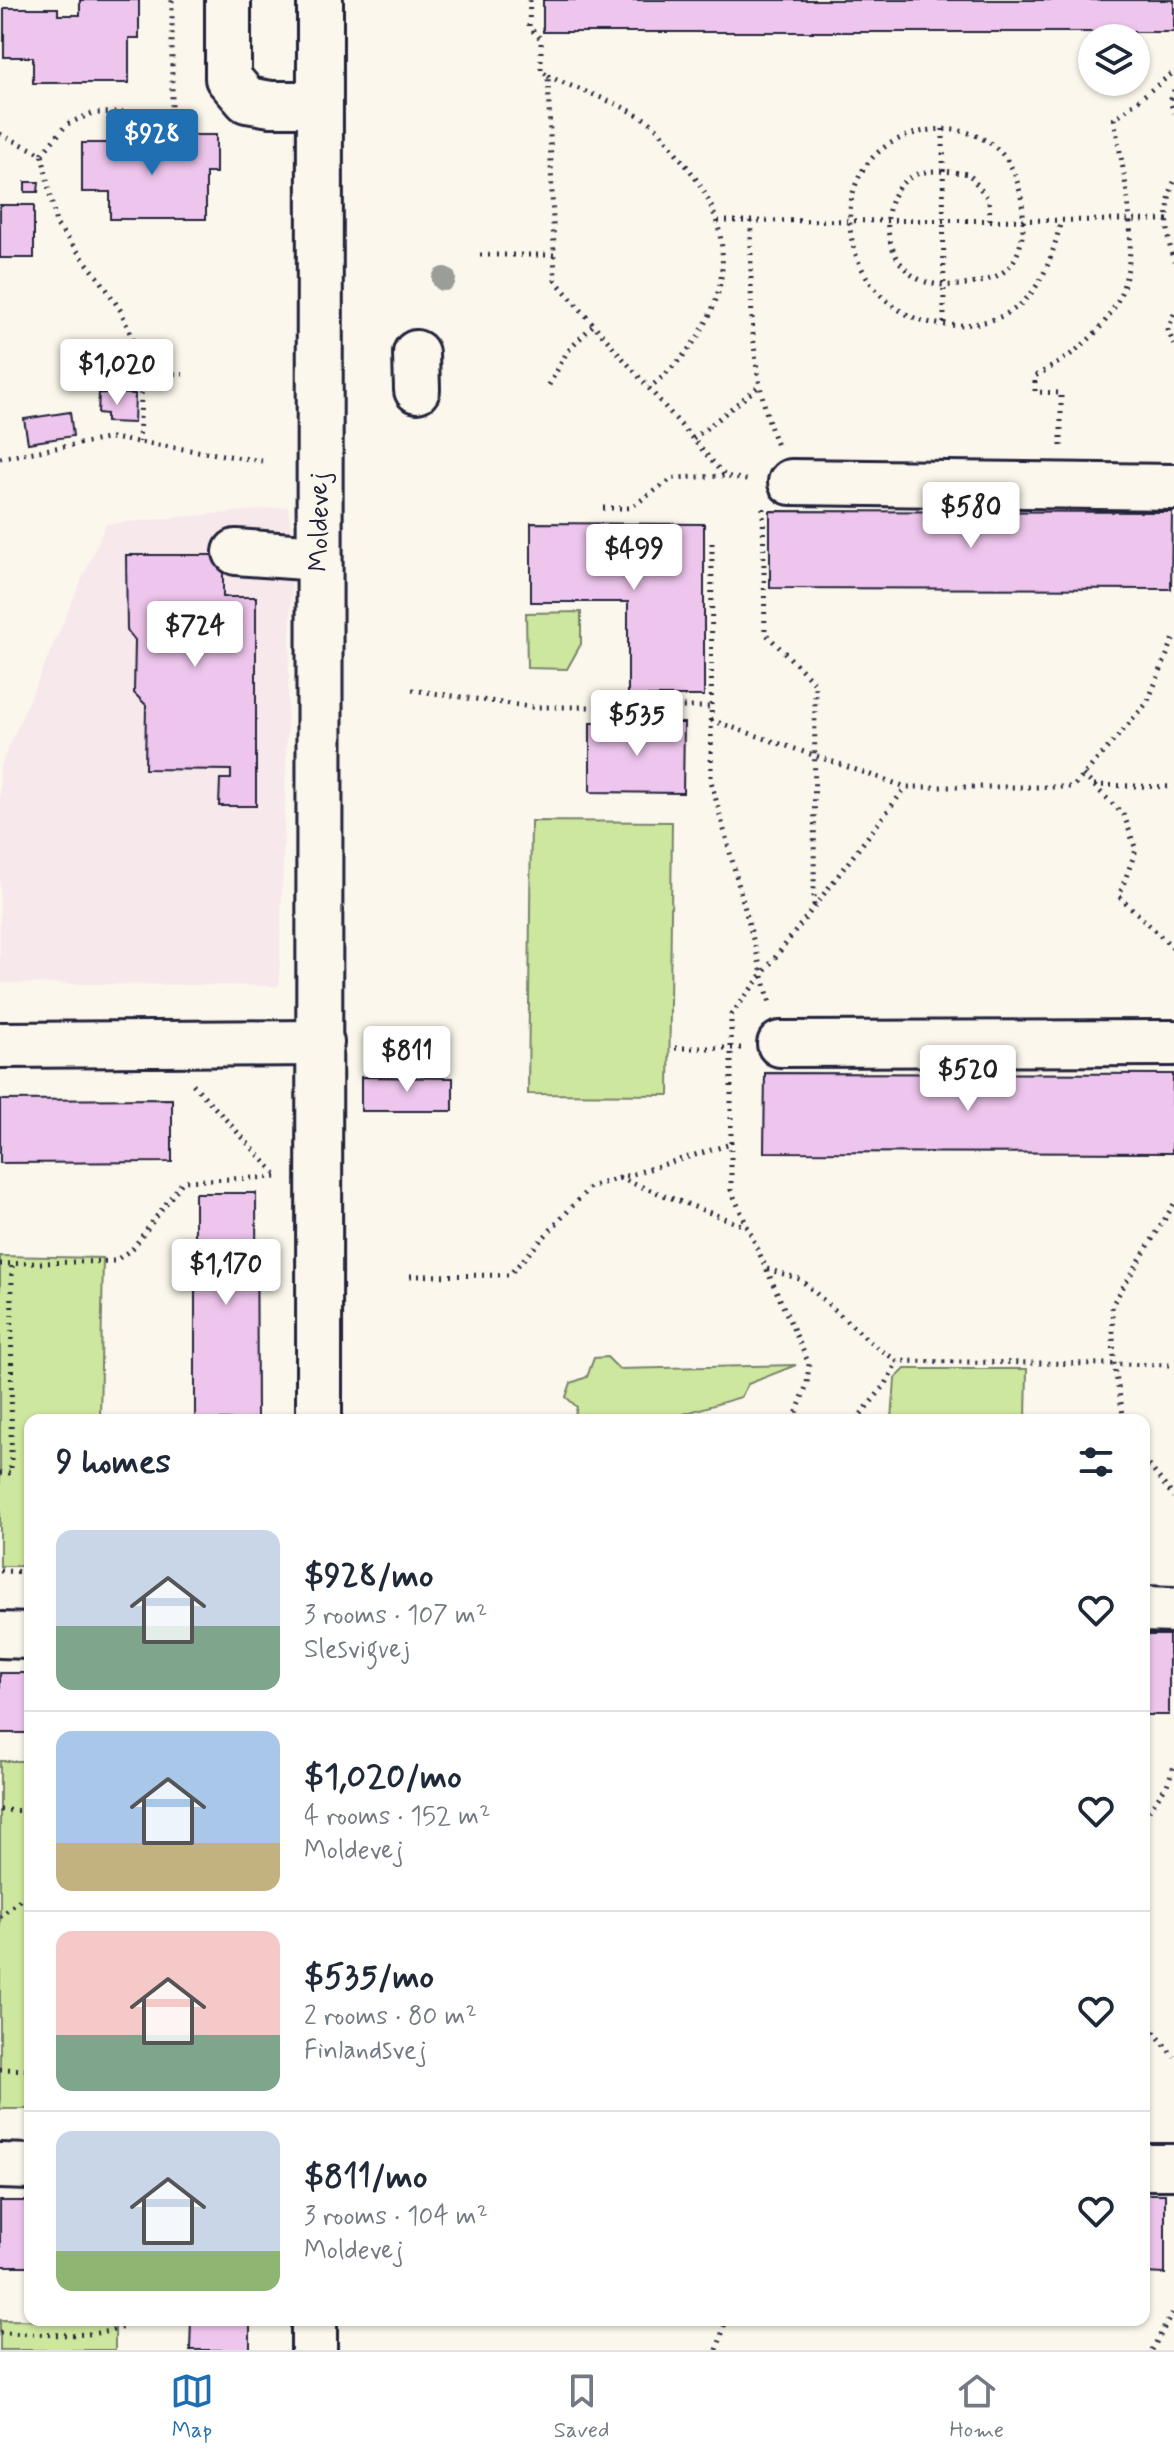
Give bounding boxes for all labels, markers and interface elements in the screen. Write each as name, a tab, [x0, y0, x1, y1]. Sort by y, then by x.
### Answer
map controls	[1078, 24, 1150, 96]
button: layers	[1078, 24, 1150, 96]
pin: $928	[105, 109, 199, 177]
text: $928	[124, 118, 180, 152]
pin: $1,020	[52, 339, 182, 407]
text: $1,020	[78, 348, 156, 382]
street label: Moldevej	[303, 472, 337, 572]
pin: $580	[924, 482, 1018, 550]
text: $580	[941, 491, 1001, 525]
pin: $499	[587, 524, 681, 592]
text: $499	[604, 533, 664, 567]
pin: $724	[148, 601, 242, 669]
text: $724	[165, 610, 225, 644]
pin: $535	[590, 690, 684, 758]
text: $535	[609, 699, 665, 733]
pin: $811	[360, 1026, 454, 1094]
text: $811	[381, 1035, 433, 1069]
pin: $520	[921, 1045, 1015, 1113]
text: $520	[938, 1054, 998, 1088]
pin: $1,170	[161, 1239, 291, 1307]
text: $1,170	[190, 1248, 262, 1282]
text: 9 homes	[56, 1440, 171, 1485]
icon: filters	[1074, 1440, 1118, 1484]
text: $928/mo	[304, 1554, 433, 1599]
icon: home	[120, 1562, 216, 1658]
icon: heart	[1074, 1588, 1118, 1632]
text: 3 rooms · 107 m²	[304, 1599, 487, 1633]
text: Slesvigvej	[304, 1633, 410, 1667]
text: $1,020/mo	[304, 1755, 462, 1800]
icon: home	[120, 1763, 216, 1859]
icon: heart	[1074, 1789, 1118, 1833]
text: 4 rooms · 152 m²	[304, 1800, 491, 1834]
text: Moldevej	[304, 1834, 403, 1868]
text: $535/mo	[304, 1955, 434, 2000]
icon: home	[120, 1963, 216, 2059]
icon: heart	[1074, 1989, 1118, 2033]
text: 2 rooms · 80 m²	[304, 2000, 477, 2034]
text: Finlandsvej	[304, 2034, 427, 2068]
text: $811/mo	[304, 2155, 427, 2200]
icon: home	[120, 2163, 216, 2259]
icon: heart	[1074, 2189, 1118, 2233]
text: 3 rooms · 104 m²	[304, 2200, 488, 2234]
text: Moldevej	[304, 2234, 403, 2268]
tab: Map	[170, 2369, 214, 2445]
tab: Saved	[554, 2369, 609, 2445]
tab: Home	[949, 2369, 1004, 2445]

